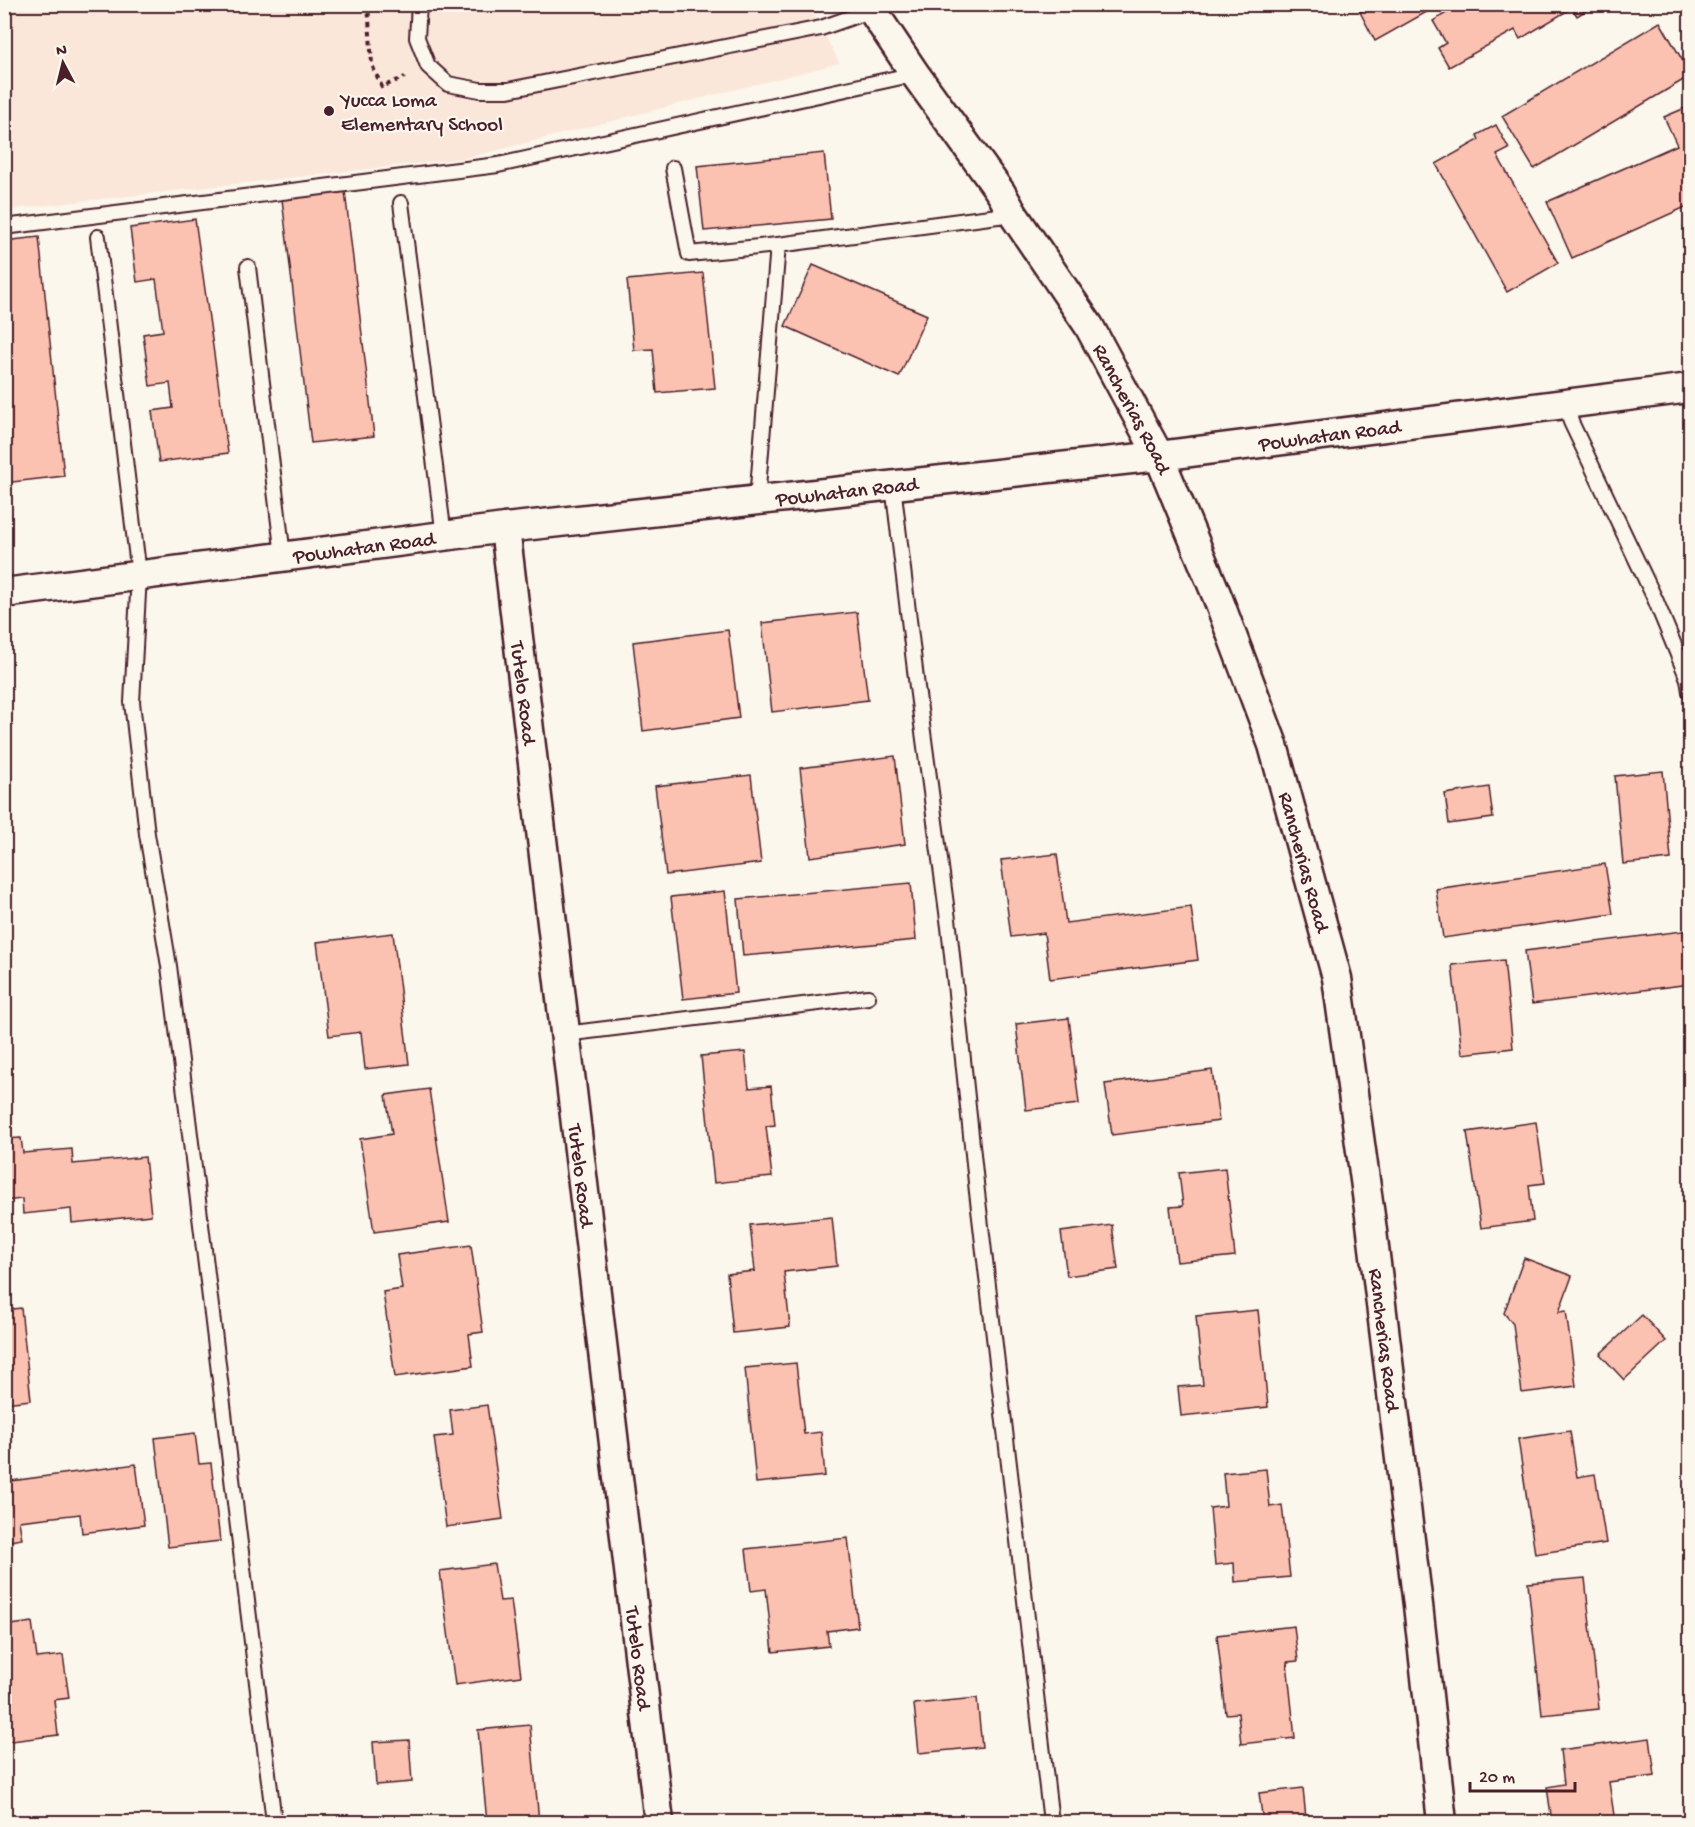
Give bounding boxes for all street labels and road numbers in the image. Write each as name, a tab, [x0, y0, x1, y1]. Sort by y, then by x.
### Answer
street label: Rancherias Road	[1085, 340, 1175, 480]
street label: Powhatan Road	[1256, 416, 1404, 459]
street label: Powhatan Road	[774, 473, 921, 514]
street label: Powhatan Road	[291, 528, 439, 571]
street label: Tutelo Road	[502, 639, 540, 748]
street label: Rancherias Road	[1271, 790, 1333, 937]
street label: Tutelo Road	[560, 1122, 597, 1231]
street label: Rancherias Road	[1361, 1267, 1403, 1415]
street label: Tutelo Road	[617, 1604, 655, 1713]

